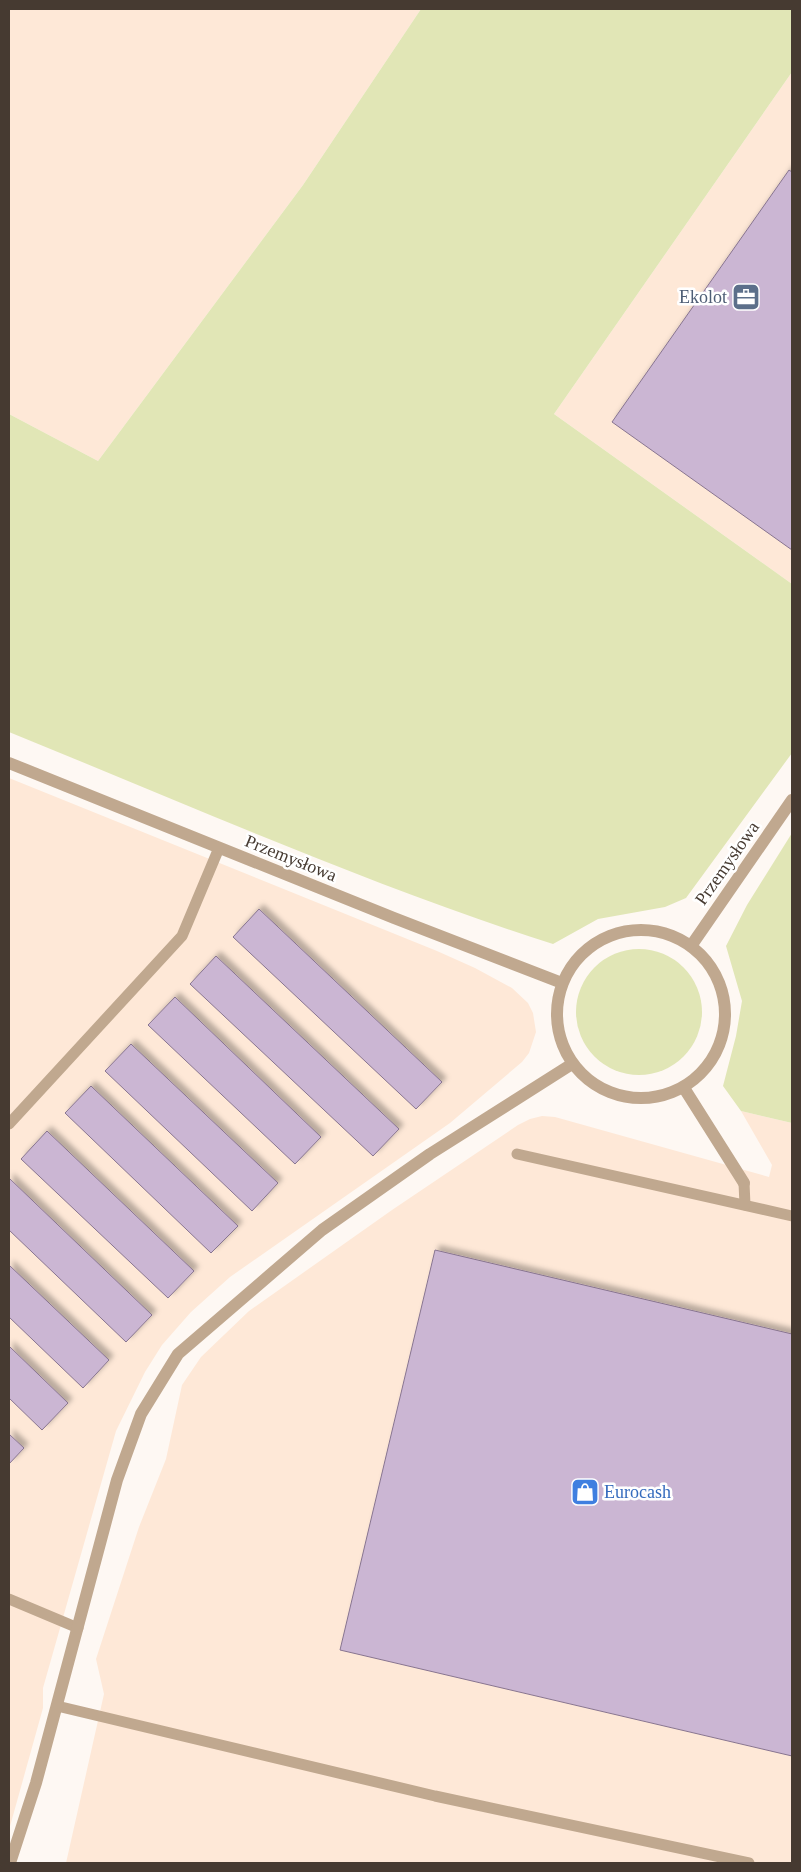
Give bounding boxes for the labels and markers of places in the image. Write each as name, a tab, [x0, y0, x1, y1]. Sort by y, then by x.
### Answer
office icon: Ekolot	[731, 282, 761, 312]
place label: Ekolot	[679, 287, 727, 307]
shop icon: Eurocash	[570, 1477, 600, 1507]
place label: Eurocash	[604, 1482, 671, 1502]

